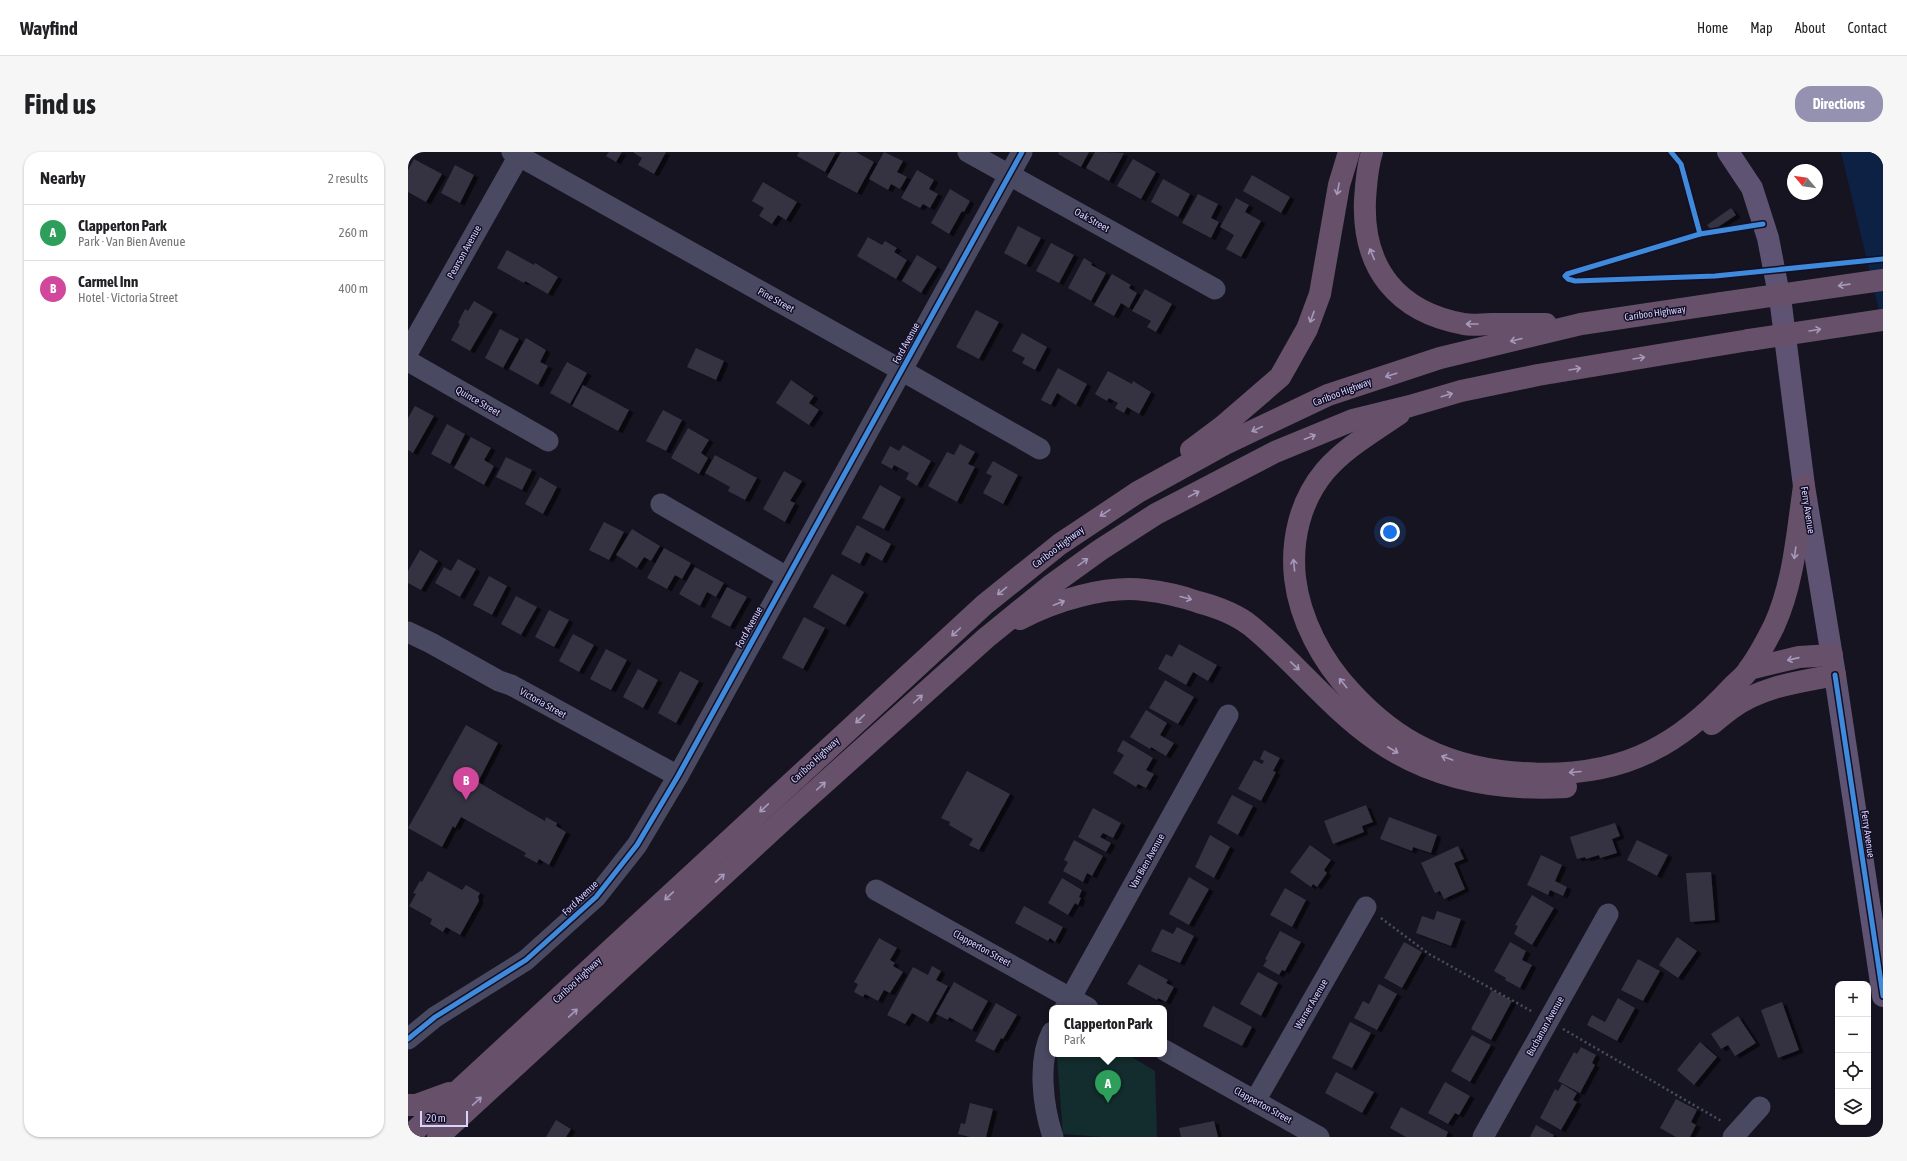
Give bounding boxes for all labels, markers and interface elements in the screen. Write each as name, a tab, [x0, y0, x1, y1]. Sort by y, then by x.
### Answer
text: Wayfind	[20, 17, 78, 39]
text: Home	[1697, 20, 1728, 36]
text: Map	[1750, 20, 1773, 36]
text: About	[1795, 20, 1826, 36]
text: Contact	[1848, 20, 1887, 36]
button: Directions	[1795, 86, 1883, 122]
text: Find us	[24, 88, 96, 120]
north arrow	[1787, 164, 1823, 200]
text: Nearby	[40, 168, 86, 188]
text: 2 results	[328, 171, 368, 186]
one-way arrow	[1334, 183, 1342, 196]
street label: Oak Street	[1073, 206, 1111, 234]
text: Clapperton Park	[78, 217, 167, 234]
street label: Pearson Avenue	[445, 223, 483, 281]
text: A	[50, 225, 56, 240]
text: 260 m	[339, 225, 368, 240]
text: Park · Van Bien Avenue	[78, 234, 185, 249]
one-way arrow	[1368, 248, 1375, 260]
text: Carmel Inn	[78, 273, 138, 290]
text: B	[50, 281, 56, 296]
text: 400 m	[339, 281, 368, 296]
one-way arrow	[1838, 281, 1851, 289]
street label: Pine Street	[756, 286, 796, 314]
text: Hotel · Victoria Street	[78, 290, 178, 305]
street label: Cariboo Highway	[1624, 303, 1686, 323]
one-way arrow	[1308, 310, 1315, 323]
street label: Ford Avenue	[890, 320, 922, 365]
one-way arrow	[1466, 320, 1479, 328]
one-way arrow	[1808, 326, 1821, 334]
one-way arrow	[1510, 336, 1523, 344]
one-way arrow	[1632, 354, 1645, 362]
one-way arrow	[1568, 365, 1581, 373]
one-way arrow	[1385, 371, 1397, 379]
street label: Cariboo Highway	[1311, 376, 1373, 408]
street label: Quince Street	[454, 384, 502, 418]
one-way arrow	[1441, 391, 1454, 398]
one-way arrow	[1252, 426, 1264, 433]
one-way arrow	[1304, 433, 1316, 441]
street label: Ferry Avenue	[1799, 486, 1817, 535]
one-way arrow	[1187, 490, 1199, 498]
one-way arrow	[1100, 509, 1111, 517]
your location	[1380, 522, 1400, 542]
street label: Cariboo Highway	[1030, 524, 1086, 570]
one-way arrow	[1791, 546, 1799, 559]
one-way arrow	[1077, 558, 1088, 566]
one-way arrow	[1290, 559, 1298, 572]
one-way arrow	[996, 587, 1007, 596]
one-way arrow	[1180, 595, 1193, 602]
one-way arrow	[1052, 598, 1064, 606]
street label: Ford Avenue	[733, 604, 765, 649]
one-way arrow	[950, 627, 961, 636]
one-way arrow	[1787, 655, 1800, 663]
one-way arrow	[1290, 661, 1300, 671]
one-way arrow	[1339, 678, 1348, 689]
street label: Victoria Street	[518, 686, 568, 720]
one-way arrow	[913, 694, 923, 704]
one-way arrow	[855, 715, 865, 724]
street label: Cariboo Highway	[789, 735, 841, 785]
one-way arrow	[1387, 747, 1399, 755]
one-way arrow	[1442, 753, 1454, 761]
pin: B	[453, 767, 479, 800]
one-way arrow	[1569, 768, 1582, 775]
one-way arrow	[816, 782, 826, 791]
one-way arrow	[759, 803, 769, 812]
street label: Ferry Avenue	[1859, 810, 1877, 859]
street label: Van Bien Avenue	[1127, 831, 1167, 890]
one-way arrow	[715, 874, 725, 883]
street label: Ford Avenue	[560, 878, 600, 918]
one-way arrow	[663, 891, 674, 900]
street label: Clapperton Street	[951, 928, 1013, 968]
street label: Cariboo Highway	[551, 955, 603, 1005]
street label: Warner Avenue	[1292, 977, 1330, 1031]
map controls	[1835, 981, 1871, 1125]
button: +	[1835, 981, 1871, 1017]
street label: Buchanan Avenue	[1524, 994, 1566, 1058]
popup	[1049, 1005, 1167, 1057]
one-way arrow	[568, 1008, 578, 1018]
text: Clapperton Park	[1064, 1015, 1152, 1032]
button: −	[1835, 1017, 1871, 1053]
text: Park	[1064, 1032, 1085, 1047]
button: locate	[1835, 1053, 1871, 1089]
pin: A	[1095, 1070, 1121, 1103]
street label: Clapperton Street	[1232, 1085, 1294, 1125]
button: layers	[1835, 1089, 1871, 1125]
one-way arrow	[472, 1097, 482, 1106]
scale bar	[420, 1109, 468, 1128]
text: 20 m	[426, 1112, 446, 1124]

